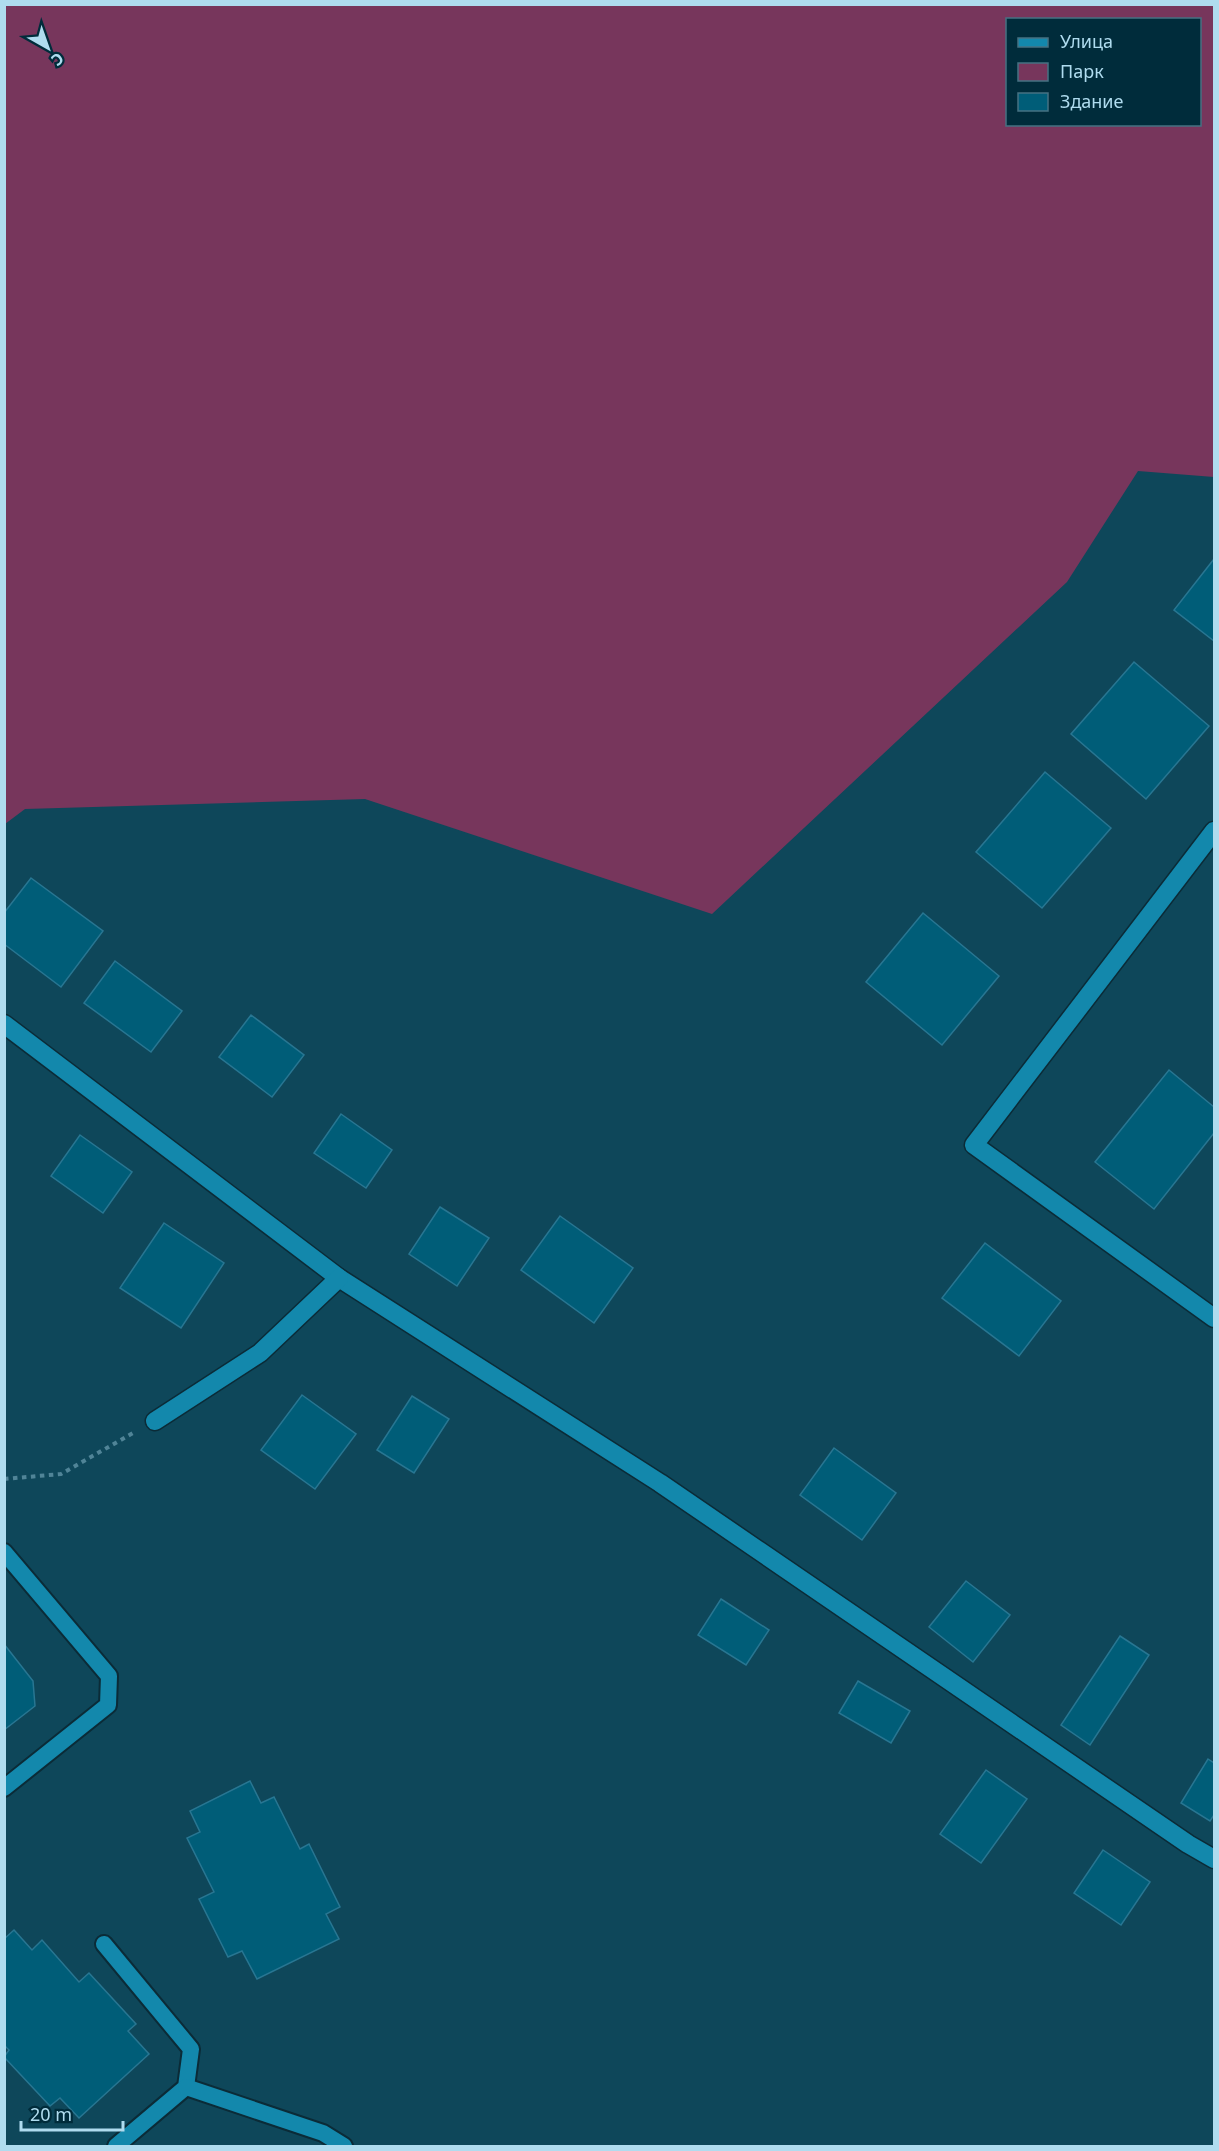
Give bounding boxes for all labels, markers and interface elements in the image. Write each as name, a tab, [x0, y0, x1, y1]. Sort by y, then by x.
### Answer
north arrow	[18, 18, 78, 78]
legend	[1006, 18, 1201, 126]
text: Улица	[1060, 29, 1113, 53]
text: С	[47, 48, 69, 71]
text: Парк	[1060, 59, 1104, 83]
text: Здание	[1060, 89, 1124, 113]
scale bar	[21, 2094, 123, 2132]
text: 20 m	[30, 2102, 72, 2126]

